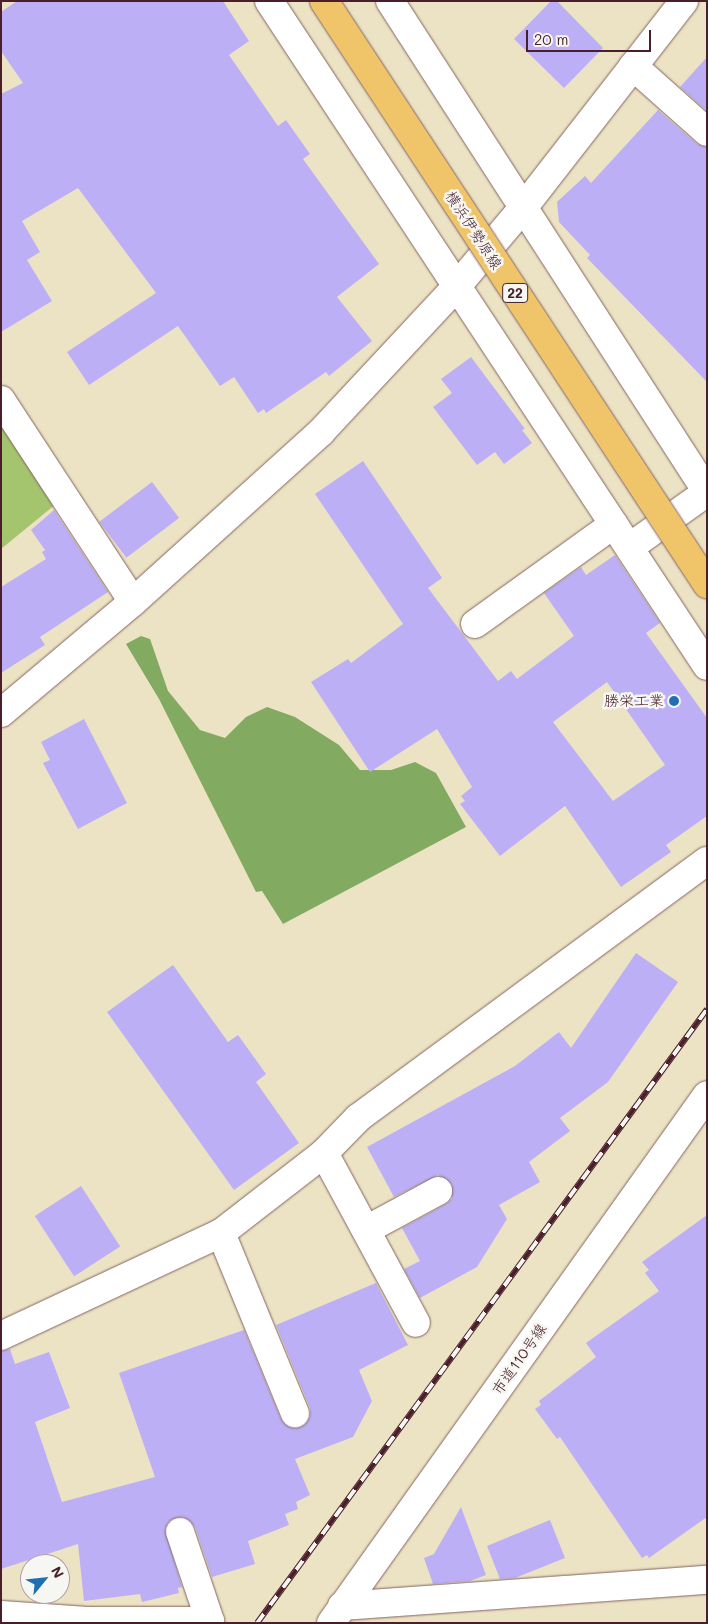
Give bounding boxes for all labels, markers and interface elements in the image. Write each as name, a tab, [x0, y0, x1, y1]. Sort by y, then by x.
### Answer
scale bar	[528, 20, 653, 52]
text: 20 m	[534, 29, 568, 49]
street label: 横浜伊勢原線	[442, 187, 506, 273]
road number: 22	[501, 282, 529, 304]
place label: 勝栄工業	[604, 692, 664, 710]
marker: 勝栄工業	[668, 695, 680, 707]
street label: 市道110号線	[488, 1320, 550, 1398]
north arrow	[20, 1554, 70, 1604]
text: N	[47, 1563, 69, 1581]

